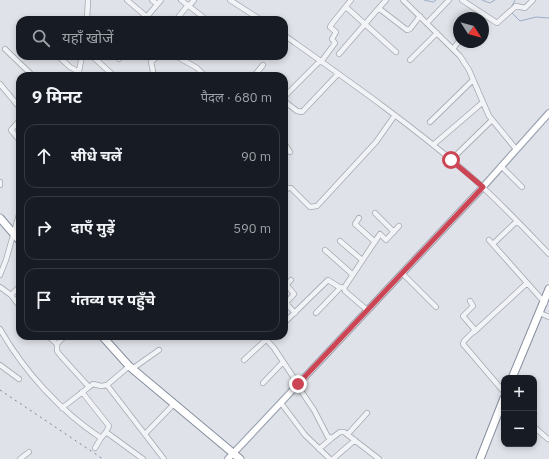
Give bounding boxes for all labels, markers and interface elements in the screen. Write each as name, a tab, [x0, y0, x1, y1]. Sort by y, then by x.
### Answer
north arrow	[453, 12, 489, 48]
search box	[16, 16, 288, 60]
icon: search	[30, 27, 52, 49]
text: यहाँ खोजें	[62, 28, 113, 47]
text: 9 मिनट	[32, 86, 82, 108]
text: पैदल · 680 m	[201, 89, 272, 106]
icon: ahead	[33, 145, 55, 167]
text: सीधे चलें	[71, 146, 122, 165]
text: 90 m	[241, 148, 271, 165]
route start	[442, 151, 460, 169]
icon: right	[33, 217, 55, 239]
text: दाएँ मुड़ें	[71, 218, 115, 237]
text: 590 m	[233, 220, 271, 237]
icon: arrive	[33, 289, 55, 311]
text: गंतव्य पर पहुँचे	[71, 290, 155, 309]
route end	[289, 375, 307, 393]
map controls	[501, 375, 537, 447]
button: +	[501, 375, 537, 411]
button: −	[501, 411, 537, 447]

